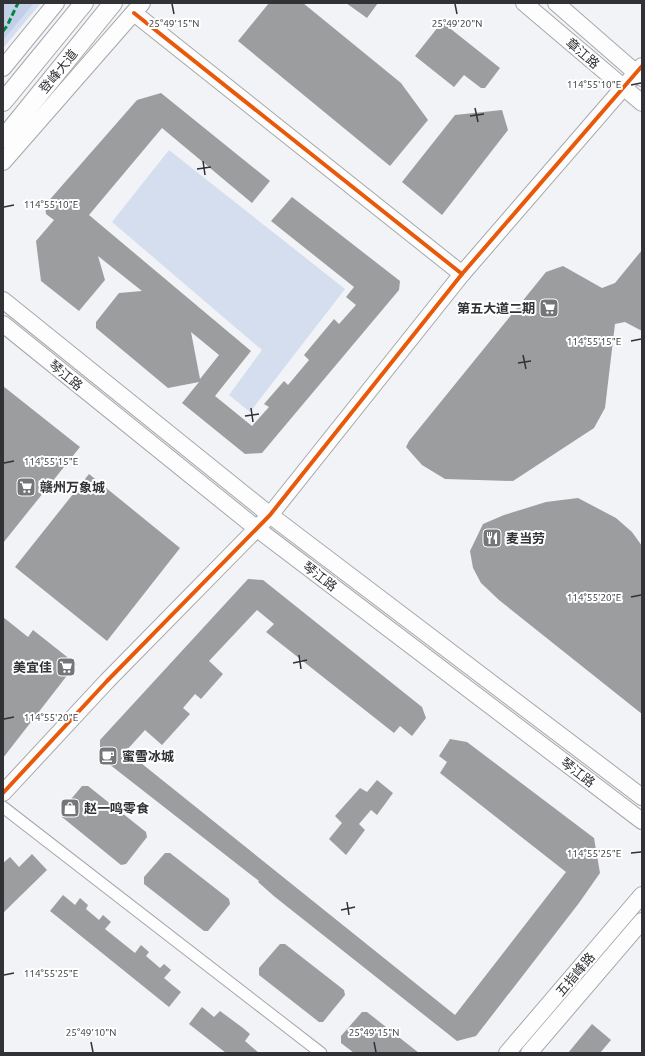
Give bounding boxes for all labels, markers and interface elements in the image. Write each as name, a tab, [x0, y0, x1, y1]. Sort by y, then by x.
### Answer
text: 25°49'15"N	[149, 18, 199, 29]
text: 25°49'20"N	[432, 18, 482, 29]
street label: 章江路	[564, 35, 602, 71]
street label: 登峰大道	[36, 46, 80, 96]
text: 114°55'10"E	[567, 79, 622, 90]
text: 114°55'10"E	[24, 199, 79, 210]
supermarket icon: 第五大道二期	[538, 297, 560, 319]
place label: 第五大道二期	[457, 301, 535, 315]
text: 114°55'15"E	[567, 336, 622, 347]
street label: 琴江路	[46, 357, 86, 393]
text: 114°55'15"E	[24, 456, 79, 467]
supermarket icon: 赣州万象城	[15, 476, 37, 498]
place label: 赣州万象城	[40, 480, 105, 494]
restaurant icon: 麦当劳	[481, 527, 503, 549]
place label: 麦当劳	[506, 531, 545, 545]
street label: 琴江路	[300, 559, 340, 593]
text: 114°55'20"E	[567, 592, 622, 603]
supermarket icon: 美宜佳	[55, 656, 77, 678]
place label: 美宜佳	[13, 660, 52, 674]
text: 114°55'20"E	[24, 712, 79, 723]
cafe icon: 蜜雪冰城	[97, 745, 119, 767]
place label: 蜜雪冰城	[122, 749, 174, 763]
street label: 琴江路	[558, 755, 598, 789]
shop icon: 赵一鸣零食	[59, 797, 81, 819]
place label: 赵一鸣零食	[84, 801, 150, 815]
text: 114°55'25"E	[567, 848, 622, 859]
street label: 五指峰路	[553, 950, 597, 998]
text: 114°55'25"E	[24, 968, 79, 979]
text: 25°49'10"N	[66, 1027, 116, 1038]
text: 25°49'15"N	[349, 1027, 399, 1038]

